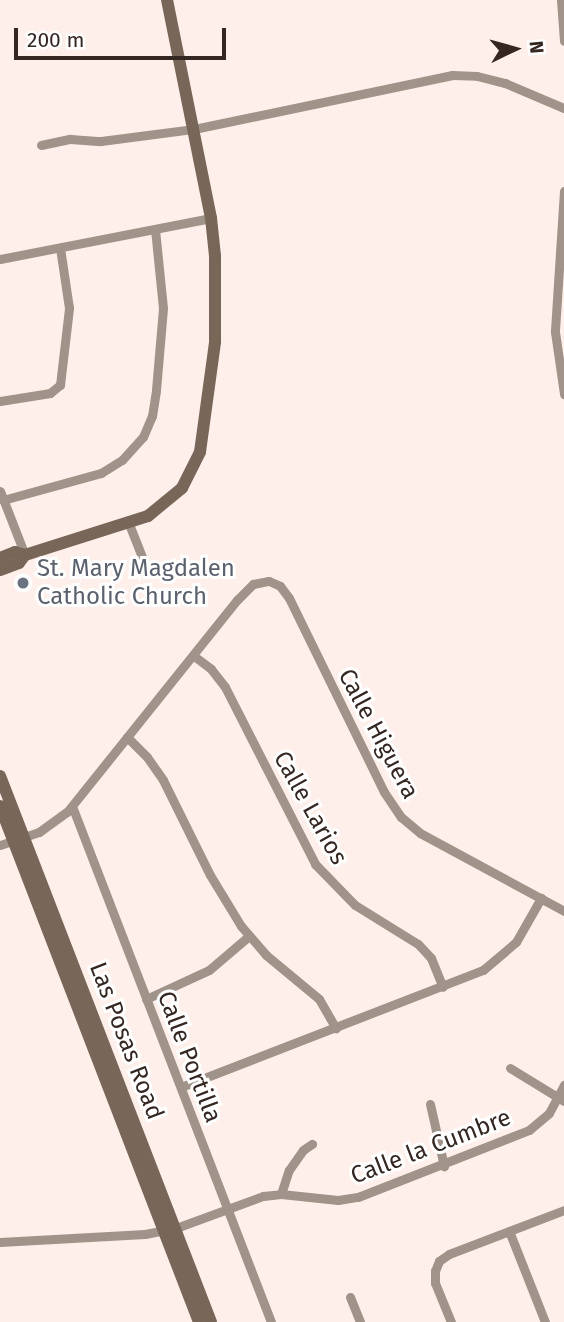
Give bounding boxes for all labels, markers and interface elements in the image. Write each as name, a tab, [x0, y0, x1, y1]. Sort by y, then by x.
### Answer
scale bar	[18, 14, 229, 58]
north arrow	[480, 14, 550, 84]
text: 200 m	[27, 27, 84, 53]
text: N	[524, 40, 548, 54]
place label: St. Mary Magdalen Catholic Church	[37, 555, 235, 611]
marker: St. Mary Magdalen Catholic Church	[15, 575, 31, 591]
street label: Calle Higuera	[332, 664, 424, 804]
street label: Calle Larios	[267, 746, 353, 870]
street label: Las Posas Road	[83, 958, 169, 1124]
street label: Calle Portilla	[151, 987, 227, 1127]
street label: Calle la Cumbre	[347, 1103, 515, 1191]

